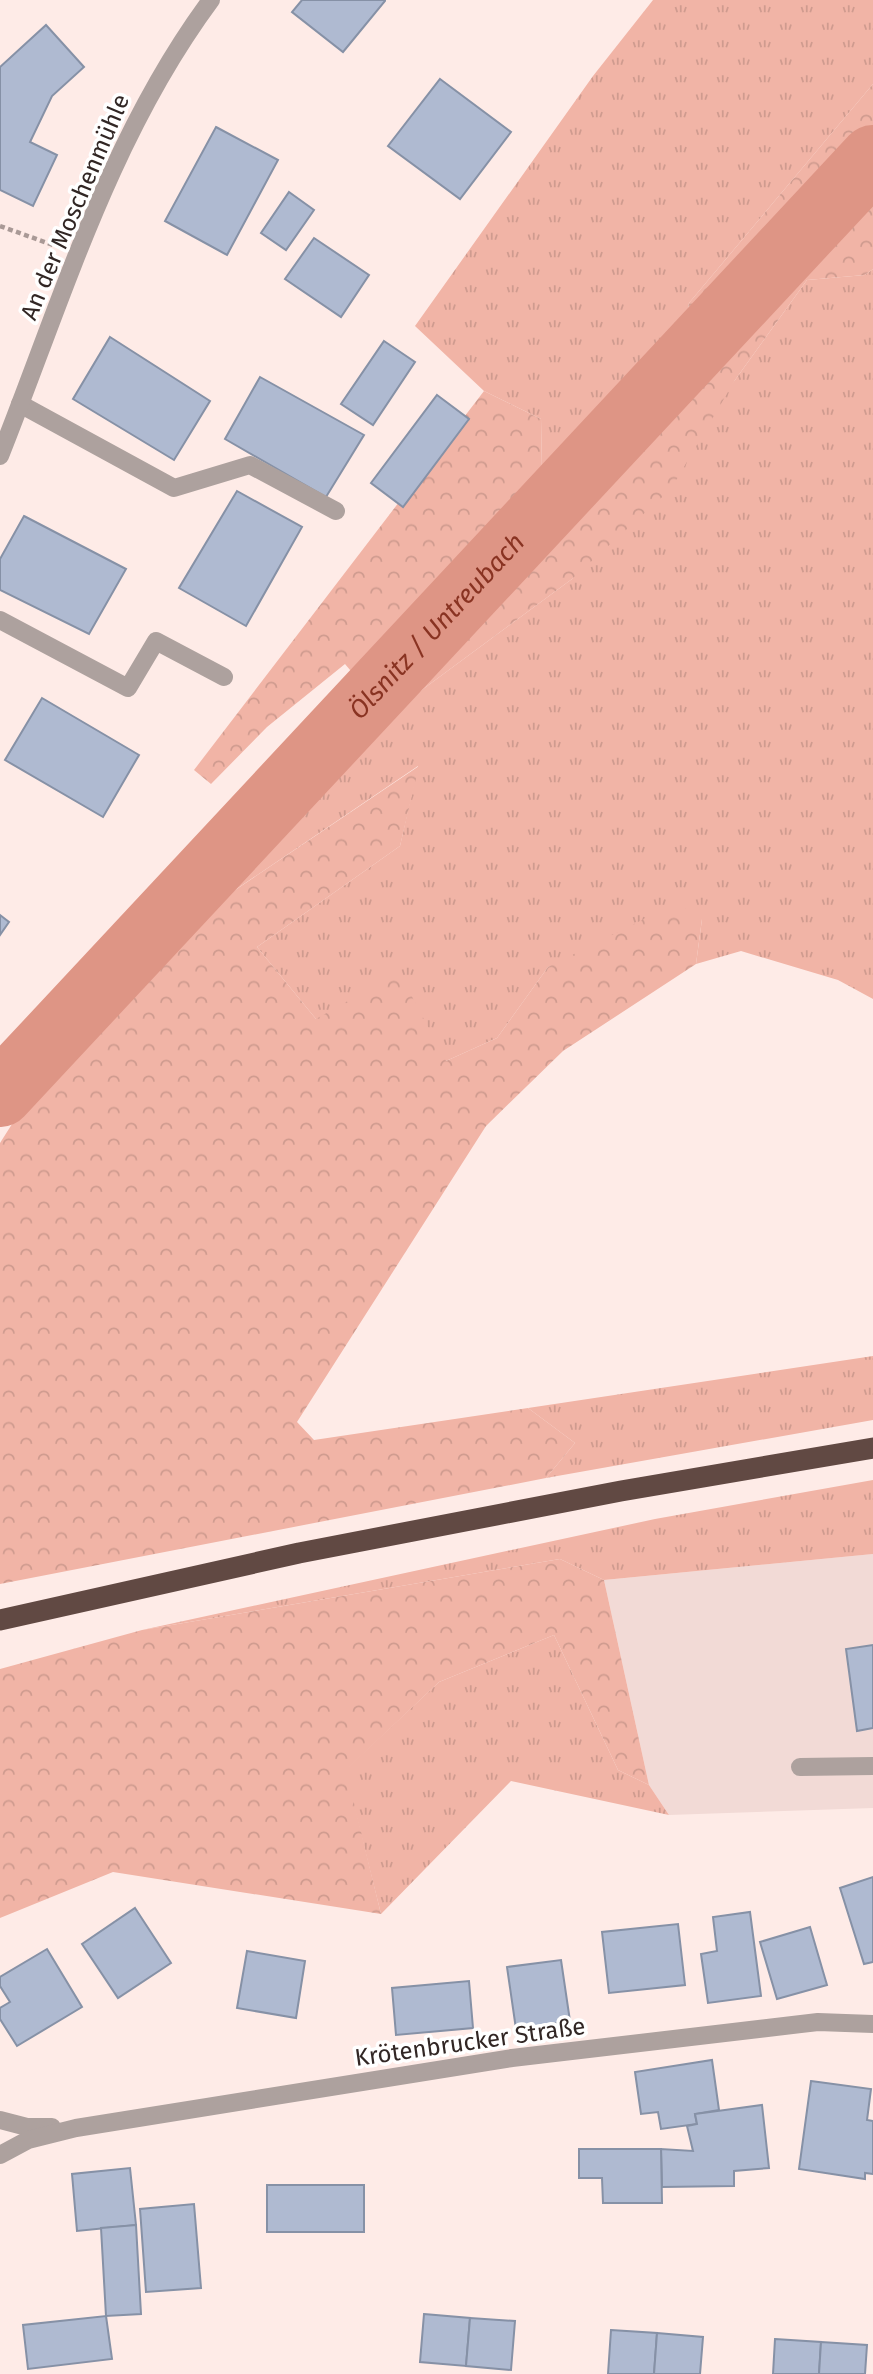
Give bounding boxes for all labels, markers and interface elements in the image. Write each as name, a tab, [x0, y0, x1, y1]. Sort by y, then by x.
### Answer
street label: An der Moschenmühle	[15, 90, 135, 324]
water label: Ölsnitz / Untreubach	[343, 527, 531, 726]
street label: Krötenbrucker Straße	[353, 2012, 587, 2072]

